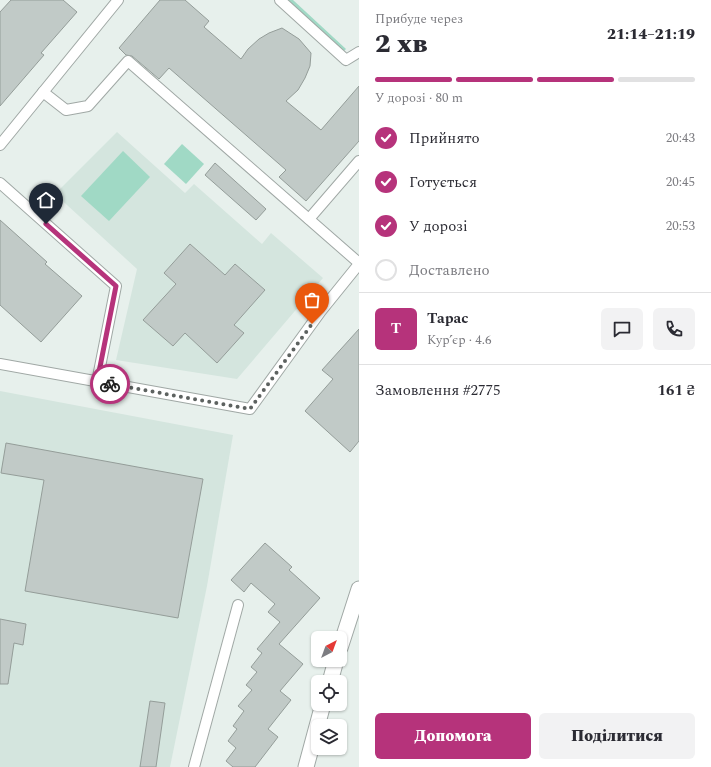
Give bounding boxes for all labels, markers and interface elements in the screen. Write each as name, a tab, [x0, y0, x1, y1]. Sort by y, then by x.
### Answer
text: Прибуде через	[375, 9, 463, 29]
text: 21:14–21:19	[607, 23, 695, 46]
text: 2 хв	[375, 24, 427, 64]
text: У дорозі · 80 m	[375, 88, 463, 108]
icon: check	[375, 127, 397, 149]
text: Прийнято	[409, 127, 480, 150]
text: 20:43	[666, 128, 695, 148]
icon: check	[375, 171, 397, 193]
text: Готується	[409, 171, 477, 194]
text: 20:45	[666, 172, 695, 192]
pin	[29, 183, 63, 224]
icon: home	[35, 189, 57, 211]
icon: check	[375, 215, 397, 237]
text: У дорозі	[409, 215, 468, 238]
text: 20:53	[666, 216, 695, 236]
text: Доставлено	[409, 259, 490, 282]
pin	[295, 283, 329, 324]
icon: bag	[301, 289, 323, 311]
text: Тарас	[427, 307, 469, 330]
button: chat	[601, 308, 643, 350]
button: phone	[653, 308, 695, 350]
text: Т	[391, 317, 401, 340]
text: Кур’єр · 4.6	[427, 330, 492, 350]
courier	[90, 364, 130, 404]
icon: bike	[99, 373, 121, 395]
text: Замовлення #2775	[375, 379, 501, 402]
text: 161 ₴	[658, 379, 695, 402]
north arrow	[311, 631, 347, 667]
map controls	[311, 631, 347, 755]
button: locate	[311, 675, 347, 711]
button: Допомога	[375, 713, 531, 759]
button: Поділитися	[539, 713, 695, 759]
button: layers	[311, 719, 347, 755]

